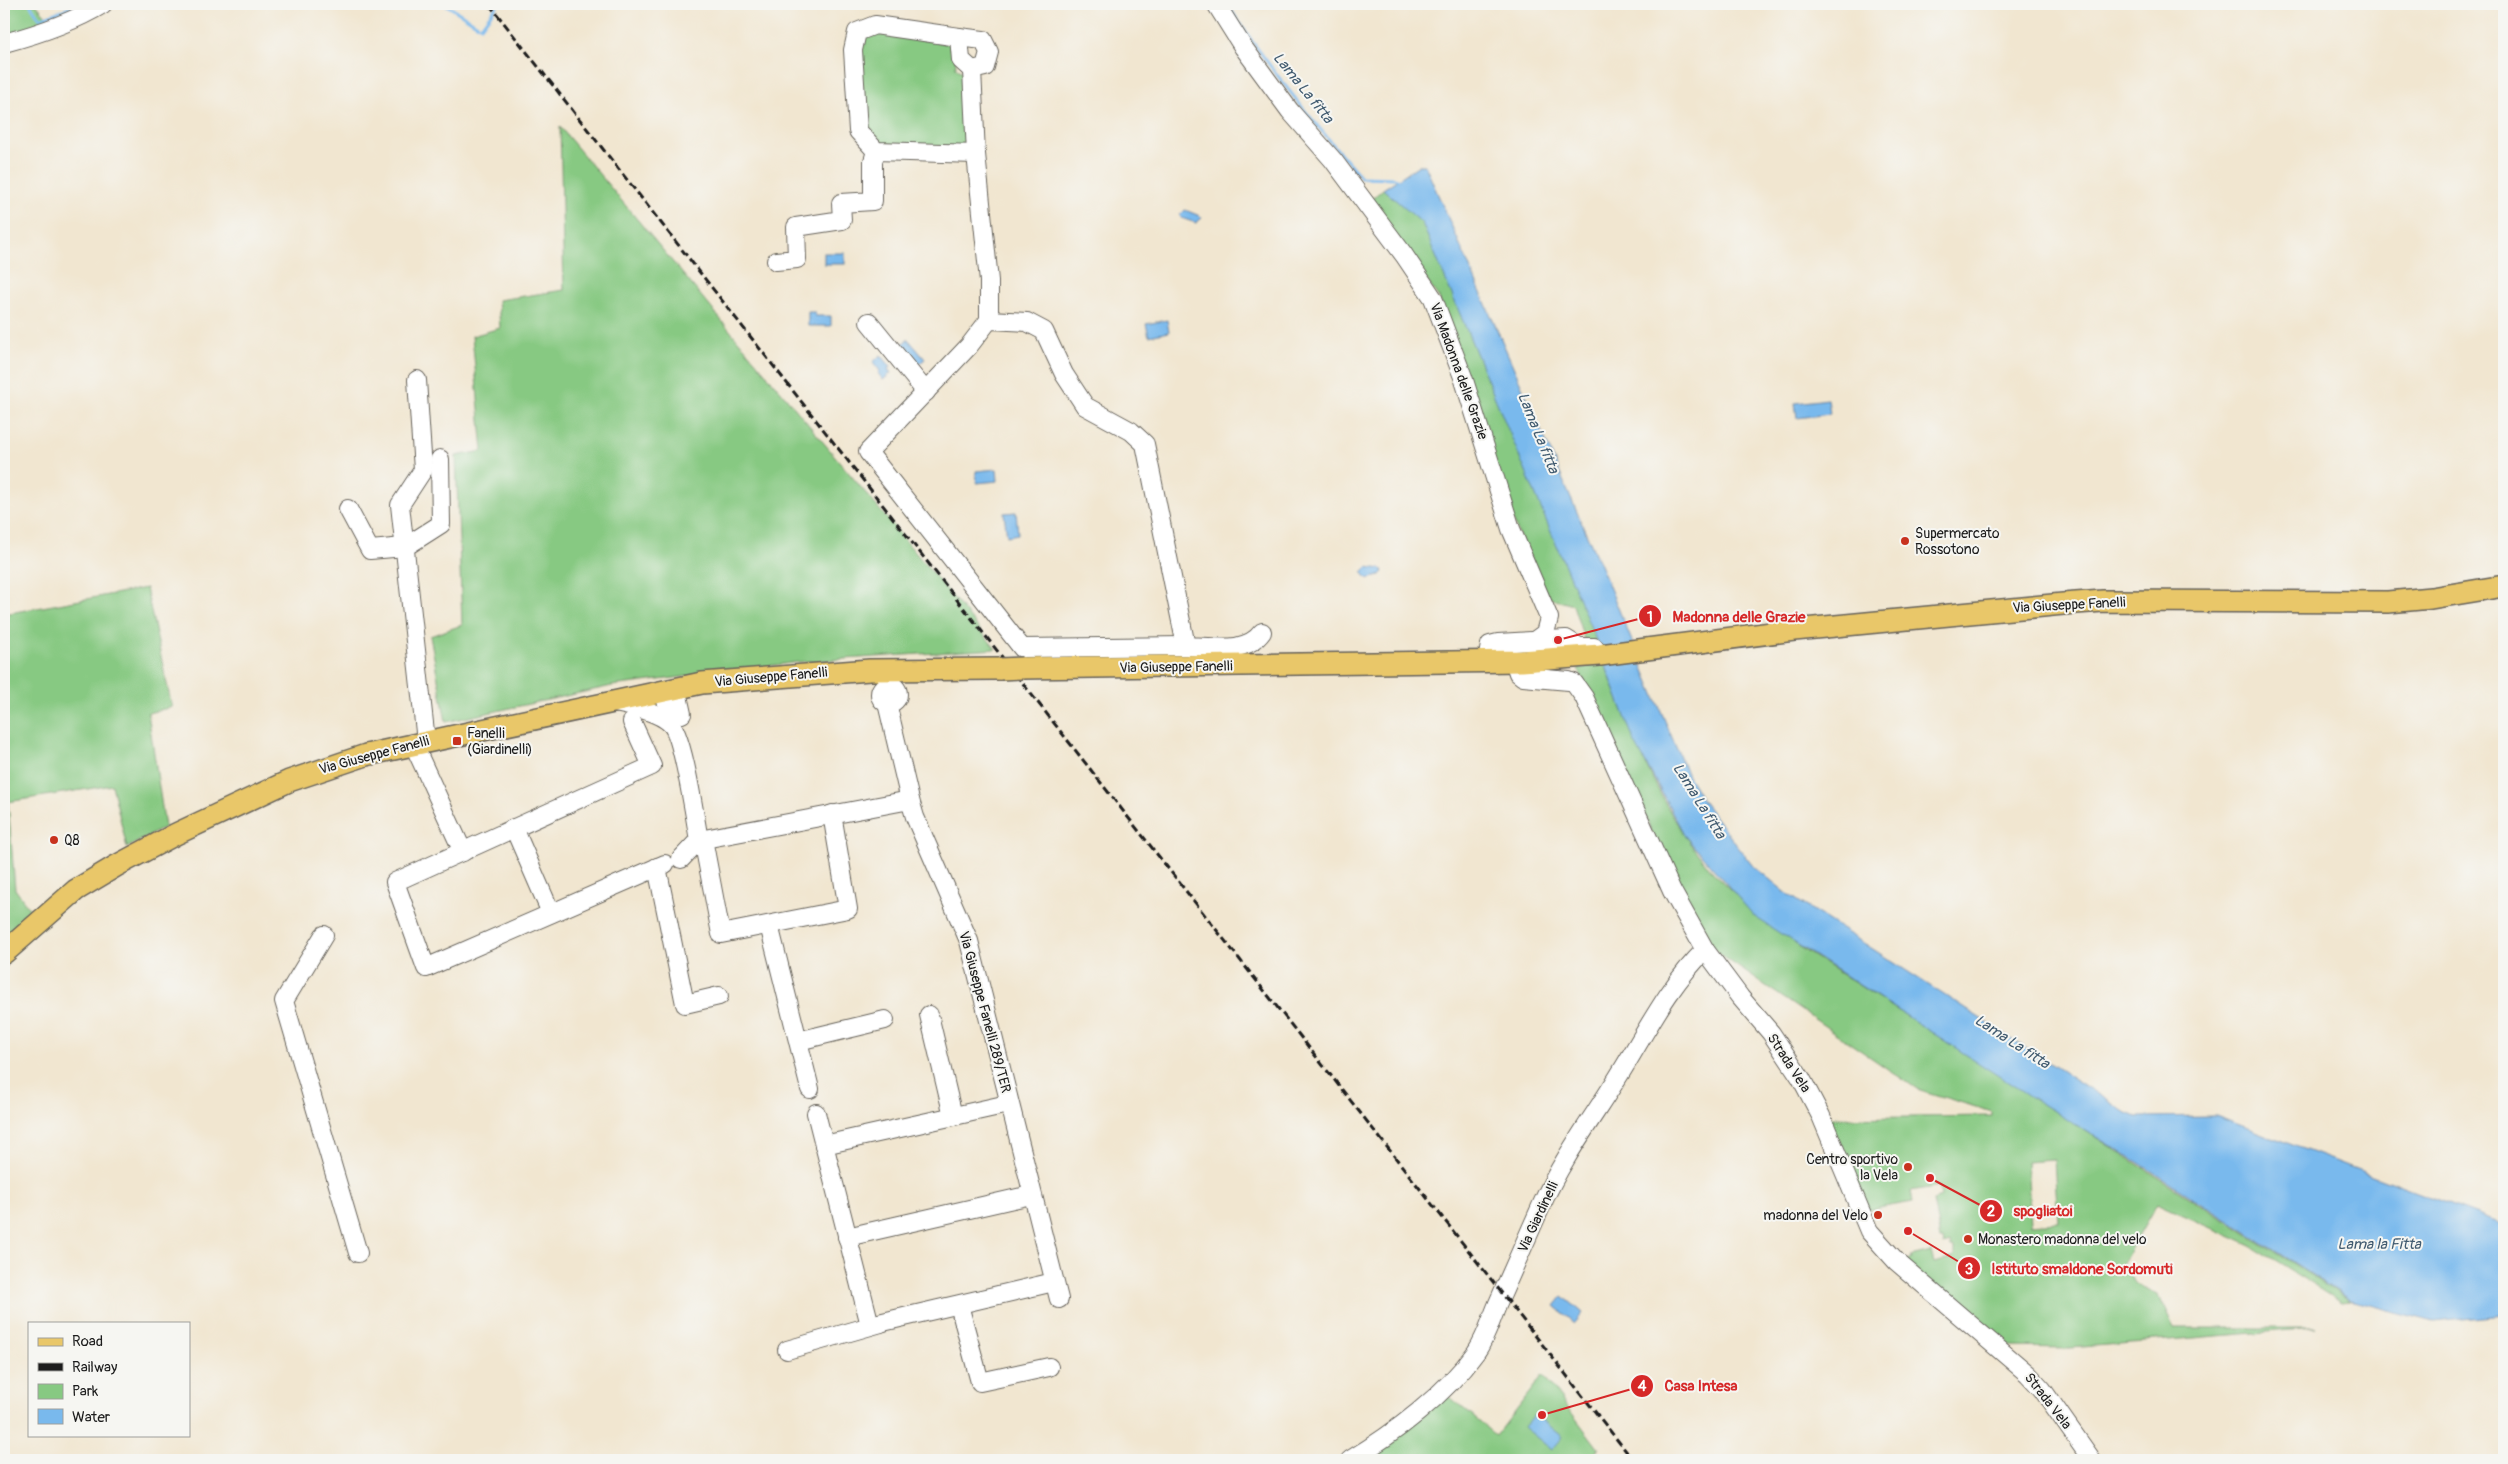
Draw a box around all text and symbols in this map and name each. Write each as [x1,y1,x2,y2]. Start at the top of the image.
water label: Lama La fitta [1269,49,1338,128]
street label: Via Madonna delle Grazie [1426,300,1492,442]
water label: Lama La fitta [1513,390,1563,477]
place label: Supermercato Rossotono [1915,525,2000,558]
marker: Supermercato Rossotono [1899,535,1911,547]
street label: Via Giuseppe Fanelli [2012,594,2126,616]
callout: Madonna delle Grazie [1637,601,1815,631]
text: 1 [1647,608,1653,627]
text: Madonna delle Grazie [1673,608,1806,627]
street label: Via Giuseppe Fanelli [1119,658,1233,676]
street label: Via Giuseppe Fanelli [714,664,829,690]
place label: Fanelli (Giardinelli) [467,725,533,758]
street label: Via Giuseppe Fanelli [317,732,431,778]
marker: Fanelli (Giardinelli) [451,735,463,747]
water label: Lama La fitta [1668,760,1730,843]
place label: Q8 [64,832,80,849]
marker: Q8 [48,834,60,846]
street label: Via Giuseppe Fanelli 289/TER [955,929,1015,1095]
water label: Lama La fitta [1971,1011,2054,1074]
street label: Strada Vela [1764,1030,1814,1096]
place label: Centro sportivo la Vela [1806,1151,1898,1184]
marker: Centro sportivo la Vela [1902,1161,1914,1173]
street label: Via Giardinelli [1514,1178,1562,1255]
callout: spogliatoi [1979,1196,2083,1226]
text: 2 [1987,1202,1995,1221]
text: spogliatoi [2014,1202,2073,1221]
place label: madonna del Velo [1763,1207,1868,1224]
marker: madonna del Velo [1872,1209,1884,1221]
place label: Monastero madonna del velo [1978,1231,2147,1248]
marker: Monastero madonna del velo [1962,1233,1974,1245]
water label: Lama la Fitta [2337,1235,2422,1254]
callout: Istituto smaldone Sordomuti [1956,1253,2182,1283]
text: 3 [1965,1260,1973,1279]
text: Istituto smaldone Sordomuti [1991,1260,2173,1279]
legend [28,1322,190,1436]
text: Road [72,1332,103,1351]
text: Railway [72,1358,118,1377]
street label: Strada Vela [2021,1369,2075,1433]
callout: Casa Intesa [1629,1371,1747,1401]
text: 4 [1638,1377,1647,1396]
text: Casa Intesa [1665,1377,1737,1396]
text: Park [72,1382,99,1401]
text: Water [72,1408,111,1427]

